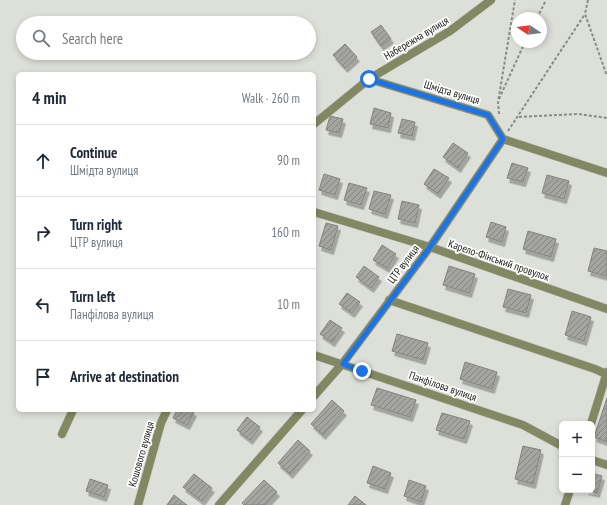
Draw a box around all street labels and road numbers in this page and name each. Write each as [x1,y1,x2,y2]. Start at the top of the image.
street label: Набережна вулиця [381,13,451,63]
street label: Шмідта вулиця [422,77,482,107]
street label: Карело-Фінський провулок [447,236,552,284]
street label: ЦТР вулиця [384,242,422,286]
street label: Панфілова вулиця [407,368,479,404]
street label: Кошового вулиця [125,420,157,488]

